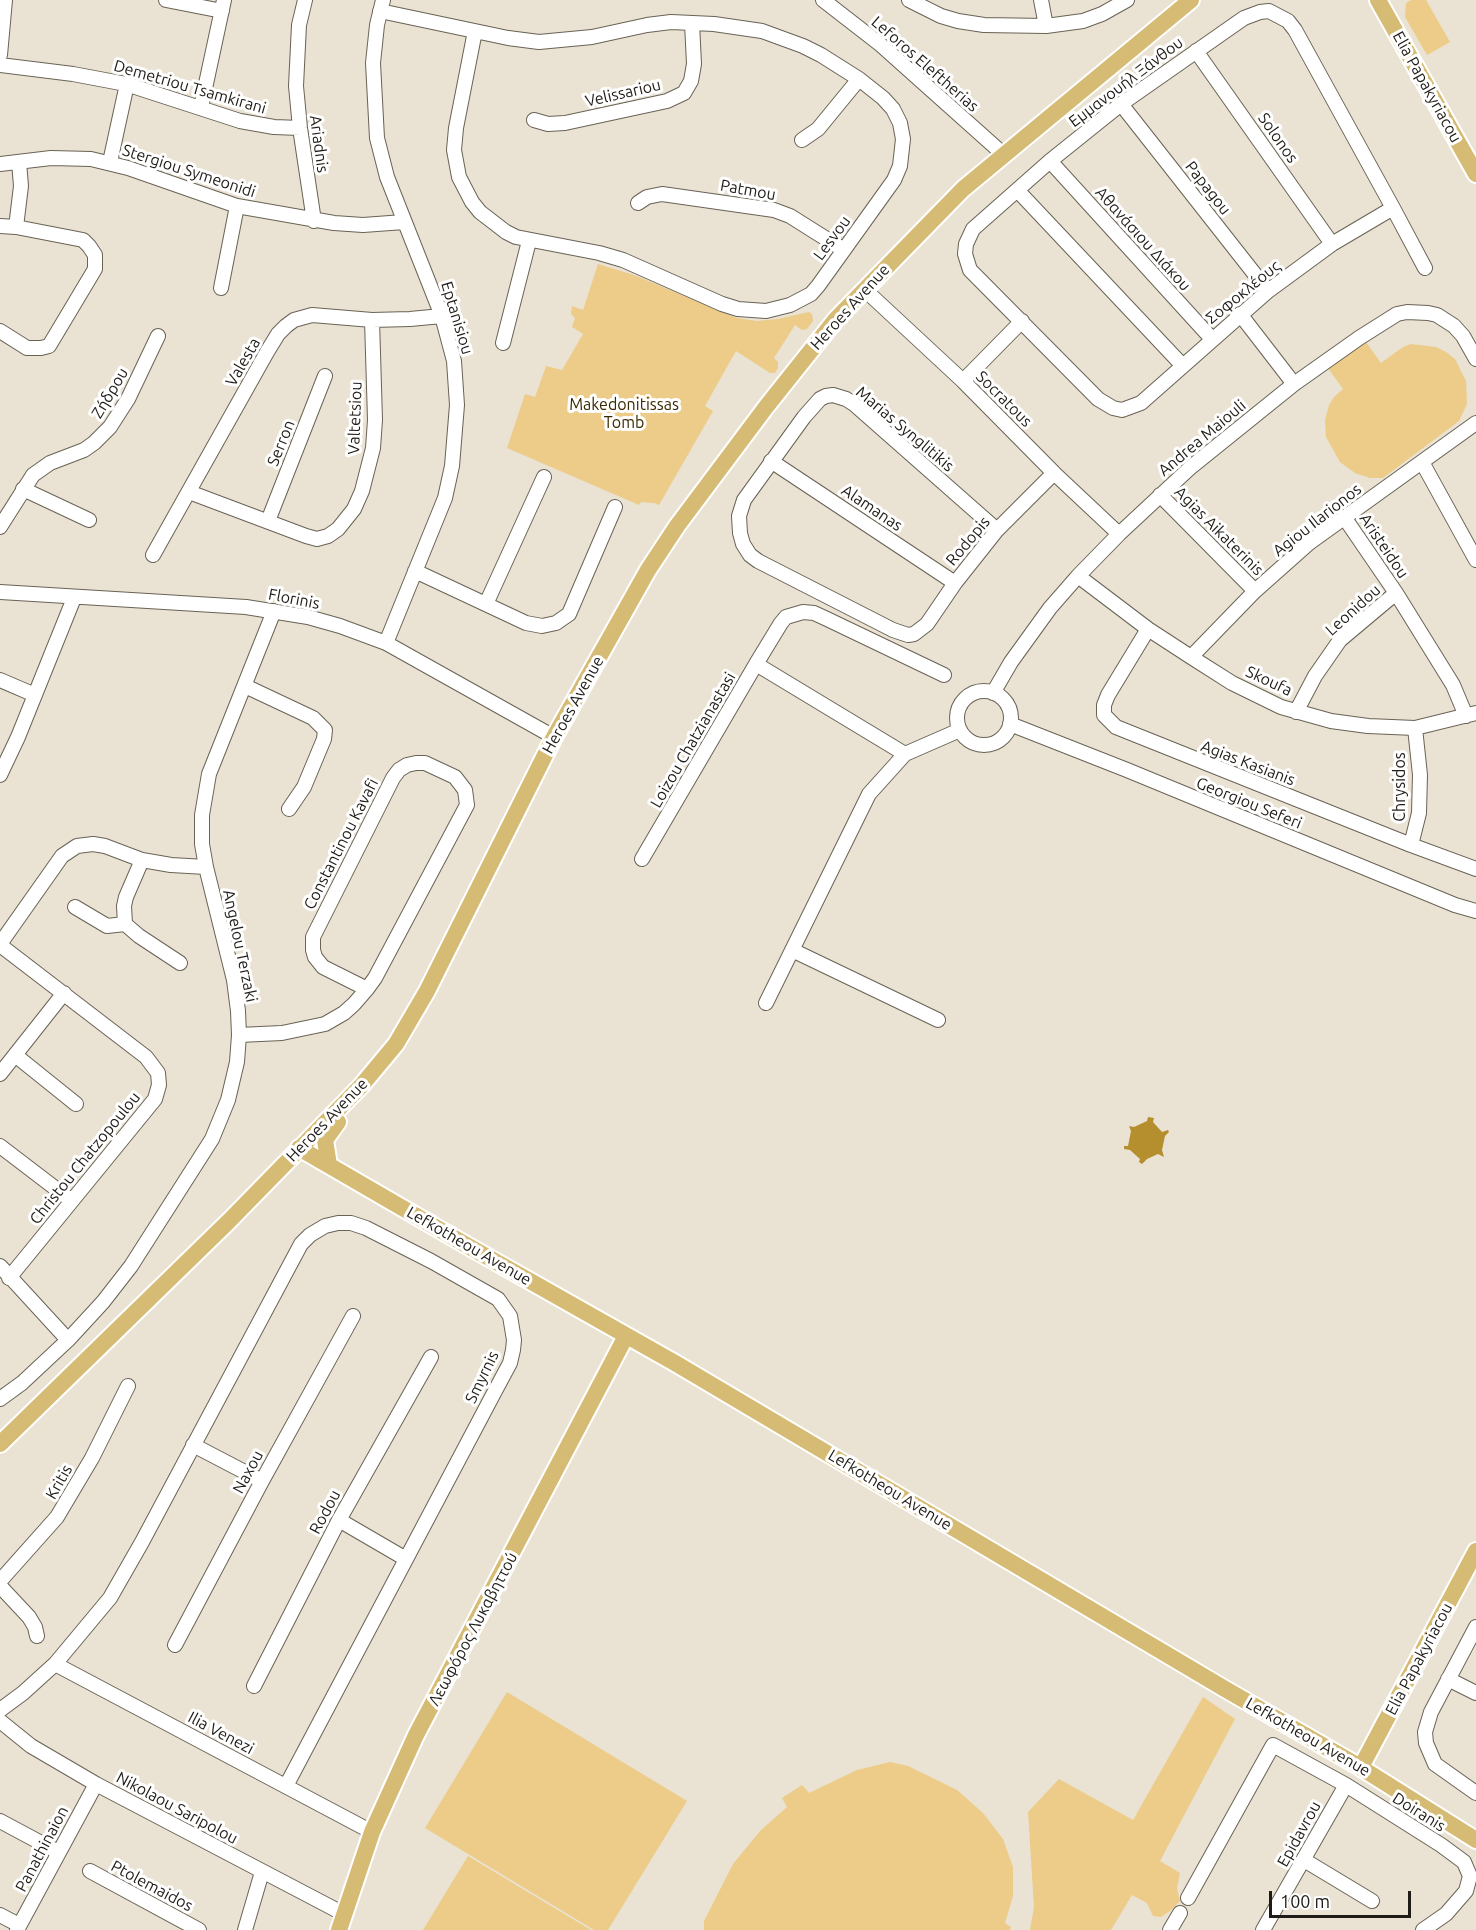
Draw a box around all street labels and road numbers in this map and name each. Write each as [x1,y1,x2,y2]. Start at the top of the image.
street label: Leforos Eleftherias [867,12,983,116]
street label: Elia Papakyriacou [1389,28,1465,146]
street label: Εμμανουήλ Ξάνθου [1065,33,1187,131]
street label: Demetriou Tsamkirani [112,56,268,118]
street label: Velissariou [583,75,663,111]
street label: Solonos [1254,109,1302,167]
street label: Ariadnis [305,114,333,174]
street label: Stergiou Symeonidi [120,140,258,202]
street label: Papagou [1181,157,1235,219]
street label: Patmou [719,176,777,204]
street label: Αθανάσιου Διάκου [1091,183,1195,295]
street label: Lesvou [809,212,855,264]
street label: Σοφοκλέους [1202,256,1284,328]
street label: Heroes Avenue [806,260,894,354]
street label: Eptanisiou [437,279,477,357]
street label: Valesta [222,334,264,390]
street label: Ζήδρου [87,364,133,422]
street label: Socratous [972,367,1036,431]
street label: Valtetsiou [344,381,366,455]
street label: Marias Synglitikis [852,382,958,476]
street label: Andrea Maiouli [1154,396,1250,480]
street label: Serron [263,417,299,469]
street label: Agiou Ilarionos [1269,480,1365,560]
street label: Alamanas [838,481,906,535]
street label: Agias Aikaterinis [1171,483,1267,579]
street label: Aristeidou [1355,510,1413,582]
street label: Rodopis [942,513,994,569]
street label: Leonidou [1322,580,1384,640]
street label: Florinis [267,585,321,613]
street label: Heroes Avenue [538,653,608,757]
street label: Skoufa [1243,662,1295,700]
street label: Loizou Chatzianastasi [646,669,740,811]
street label: Agias Kasianis [1198,736,1298,790]
street label: Chrysidos [1390,752,1410,822]
street label: Georgiou Seferi [1193,773,1305,833]
street label: Constantinou Kavafi [300,775,382,913]
street label: Angelou Terzaki [219,888,261,1004]
street label: Heroes Avenue [282,1074,372,1166]
street label: Christou Chatzopoulou [26,1088,144,1228]
street label: Lefkotheou Avenue [403,1203,535,1289]
street label: Smyrnis [461,1348,503,1406]
street label: Lefkotheou Avenue [825,1446,955,1534]
street label: Naxou [229,1447,267,1497]
street label: Kritis [41,1461,77,1503]
street label: Rodou [305,1487,345,1537]
street label: Λεωφόρος Λυκαβηττού [424,1549,522,1709]
street label: Elia Papakyriacou [1381,1600,1457,1718]
street label: Lefkotheou Avenue [1242,1694,1374,1780]
street label: Ilia Venezi [185,1708,257,1758]
street label: Nikolaou Saripolou [113,1768,241,1848]
street label: Doiranis [1389,1788,1449,1836]
street label: Epidavrou [1273,1798,1325,1870]
street label: Panathinaion [11,1803,73,1895]
street label: Ptolemaidos [108,1856,196,1916]

